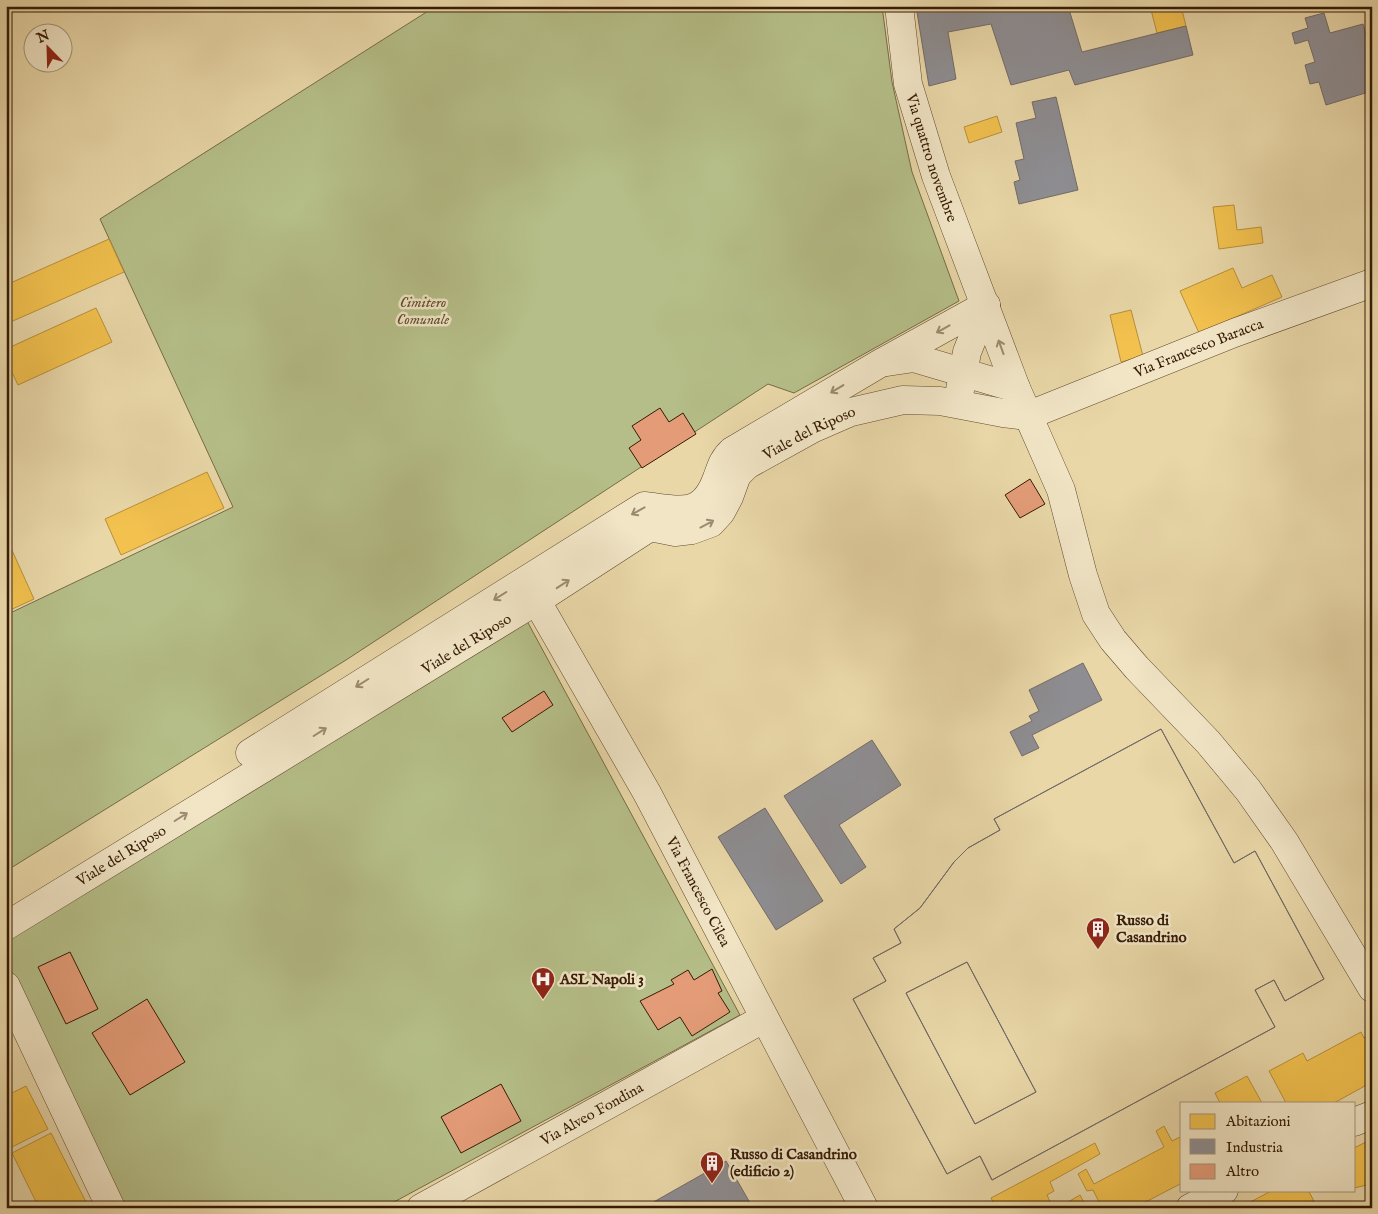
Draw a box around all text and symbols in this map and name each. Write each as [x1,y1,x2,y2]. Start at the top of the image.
north arrow [22,22,72,72]
text: N [33,26,52,48]
street label: Via quattro novembre [902,90,962,225]
park label: Cimitero Comunale [397,293,449,329]
street label: Via Francesco Baracca [1130,314,1266,382]
one-way arrow [936,325,951,334]
one-way arrow [996,339,1005,355]
one-way arrow [830,384,844,394]
street label: Viale del Riposo [758,402,857,464]
one-way arrow [631,506,646,516]
one-way arrow [699,519,714,529]
one-way arrow [556,578,570,589]
one-way arrow [493,591,507,601]
street label: Viale del Riposo [417,609,515,679]
one-way arrow [356,678,370,688]
one-way arrow [312,727,326,737]
one-way arrow [174,812,188,822]
street label: Viale del Riposo [72,821,169,891]
street label: Via Francesco Cilea [662,832,735,950]
place label: Russo di Casandrino [1116,911,1187,947]
building icon: Russo di Casandrino [1085,916,1111,950]
hospital icon: ASL Napoli 3 [530,966,556,1000]
place label: ASL Napoli 3 [559,970,644,989]
street label: Via Alveo Fondina [536,1077,647,1150]
legend [1180,1102,1356,1192]
text: Abitazioni [1225,1112,1291,1131]
text: Industria [1226,1138,1283,1157]
place label: Russo di Casandrino (edificio 2) [730,1145,857,1181]
building icon: Russo di Casandrino (edificio 2) [699,1150,725,1184]
text: Altro [1225,1162,1259,1181]

